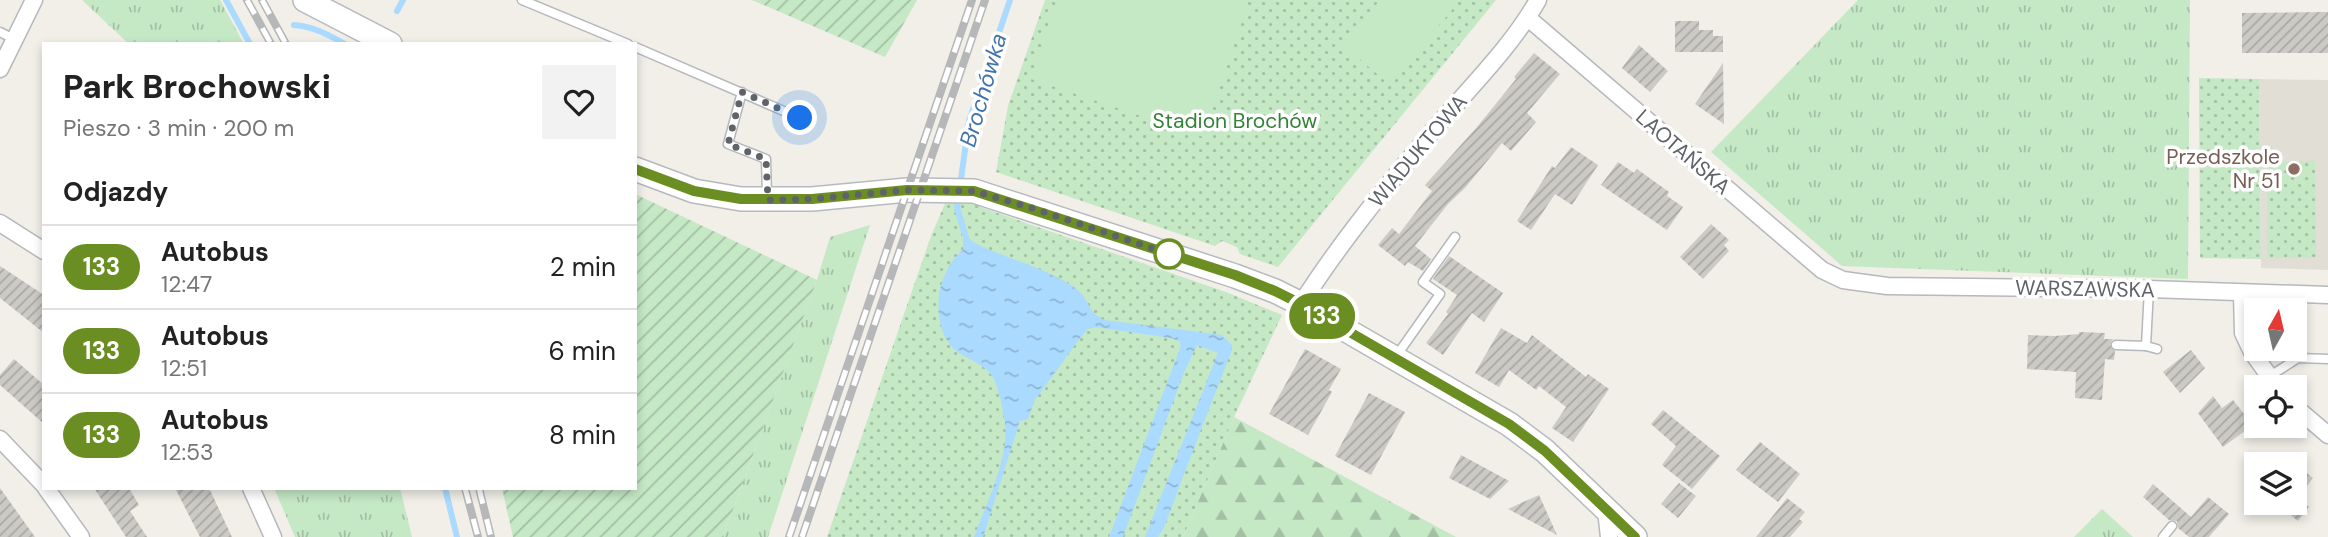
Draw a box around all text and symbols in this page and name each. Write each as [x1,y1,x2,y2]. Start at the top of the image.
water label: Brochówka [952,30,1014,150]
text: Park Brochowski [63,65,331,108]
button: heart [542,65,616,139]
street label: WIADUKTOWA [1363,89,1473,213]
your location [782,100,817,135]
street label: LAOTAŃSKA [1630,103,1736,201]
park label: Stadion Brochów [1153,107,1317,135]
text: Pieszo · 3 min · 200 m [63,113,294,143]
place label: Przedszkole Nr 51 [2166,143,2280,195]
marker: Przedszkole Nr 51 [2286,161,2302,177]
text: Odjazdy [63,175,168,209]
text: Autobus [161,235,269,269]
unlabelled marker [1154,239,1184,269]
text: 2 min [550,250,616,284]
text: 133 [83,251,120,282]
text: 12:47 [161,269,212,299]
street label: WARSZAWSKA [2015,274,2155,304]
line badge: 133 [1282,293,1362,339]
north arrow [2244,298,2306,360]
map controls [2244,298,2307,515]
text: 133 [1303,300,1341,331]
text: Autobus [161,319,269,353]
text: 6 min [548,334,616,368]
text: 133 [83,335,120,366]
text: 12:51 [161,353,207,383]
button: locate [2244,375,2307,438]
text: Autobus [161,403,269,437]
text: 8 min [549,418,616,452]
text: 133 [83,419,120,450]
text: 12:53 [161,437,214,467]
button: layers [2244,452,2307,515]

